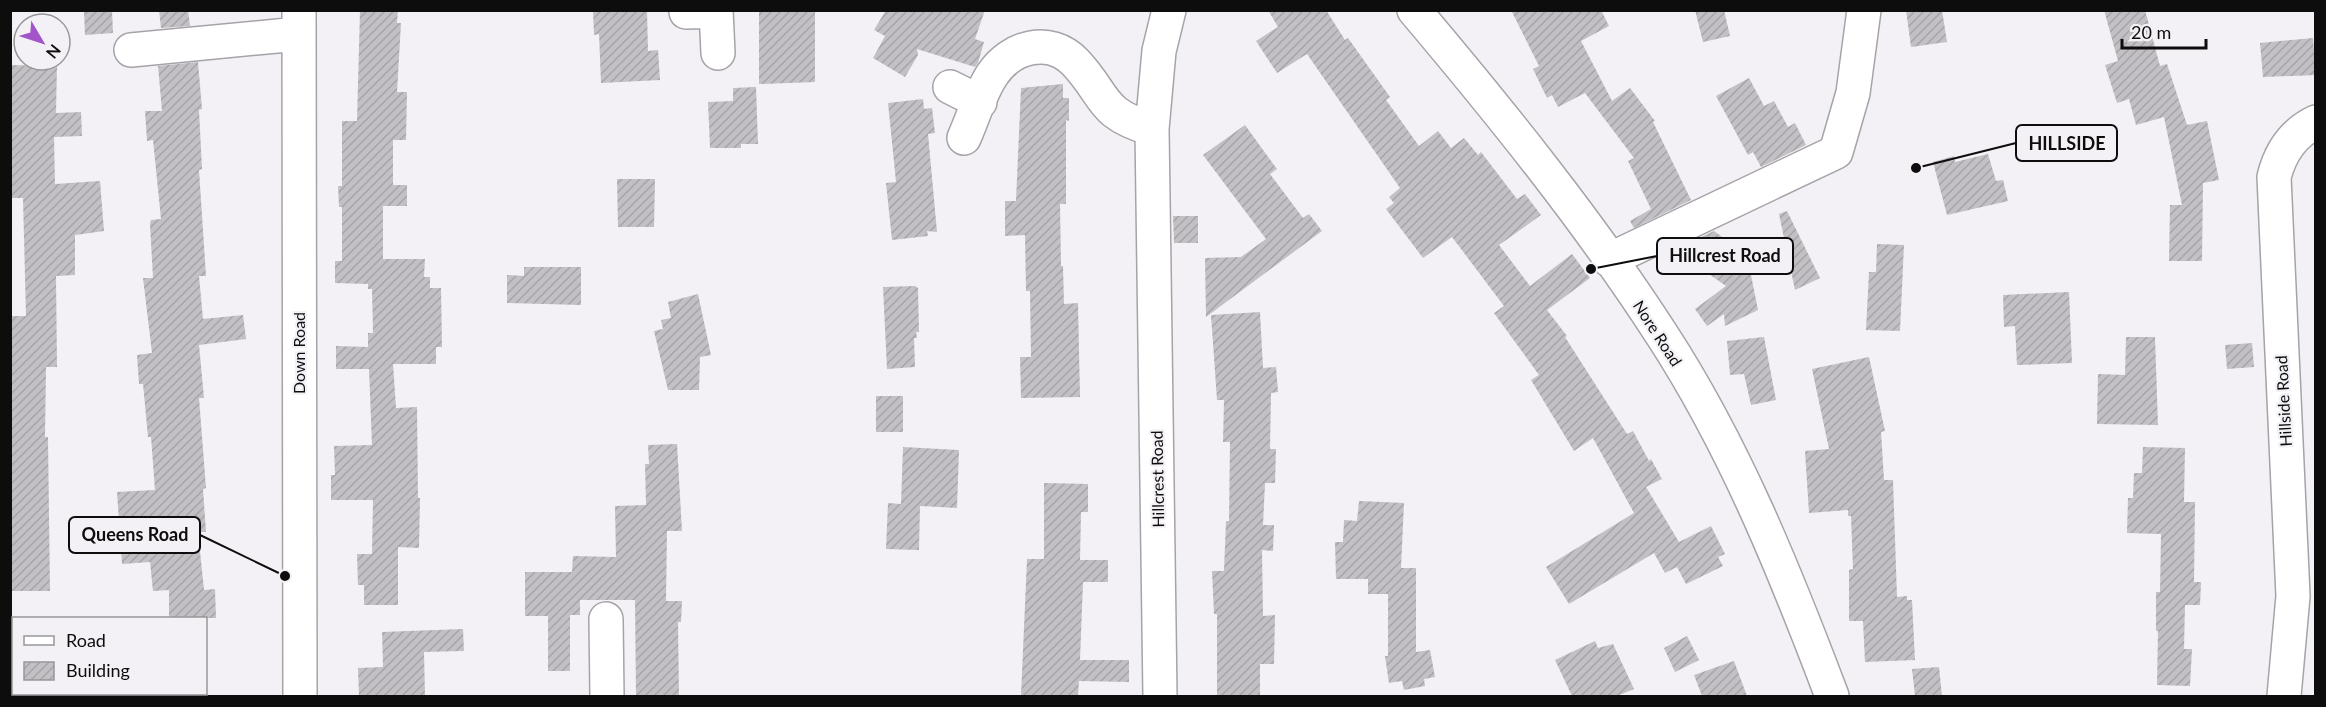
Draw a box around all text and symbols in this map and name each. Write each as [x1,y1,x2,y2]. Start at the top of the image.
north arrow [12,12,72,72]
scale bar [2122,12,2206,50]
text: 20 m [2131,21,2171,43]
text: N [43,41,65,63]
callout: HILLSIDE [2016,125,2117,161]
text: HILLSIDE [2028,132,2106,154]
callout: Hillcrest Road [1657,238,1793,274]
text: Hillcrest Road [1669,244,1781,266]
street label: Nore Road [1630,297,1686,369]
street label: Down Road [289,312,308,394]
street label: Hillside Road [2271,355,2295,447]
street label: Hillcrest Road [1147,430,1167,528]
callout: Queens Road [69,517,200,553]
text: Queens Road [82,523,188,545]
legend [12,617,207,695]
text: Road [66,629,106,651]
text: Building [66,659,130,681]

